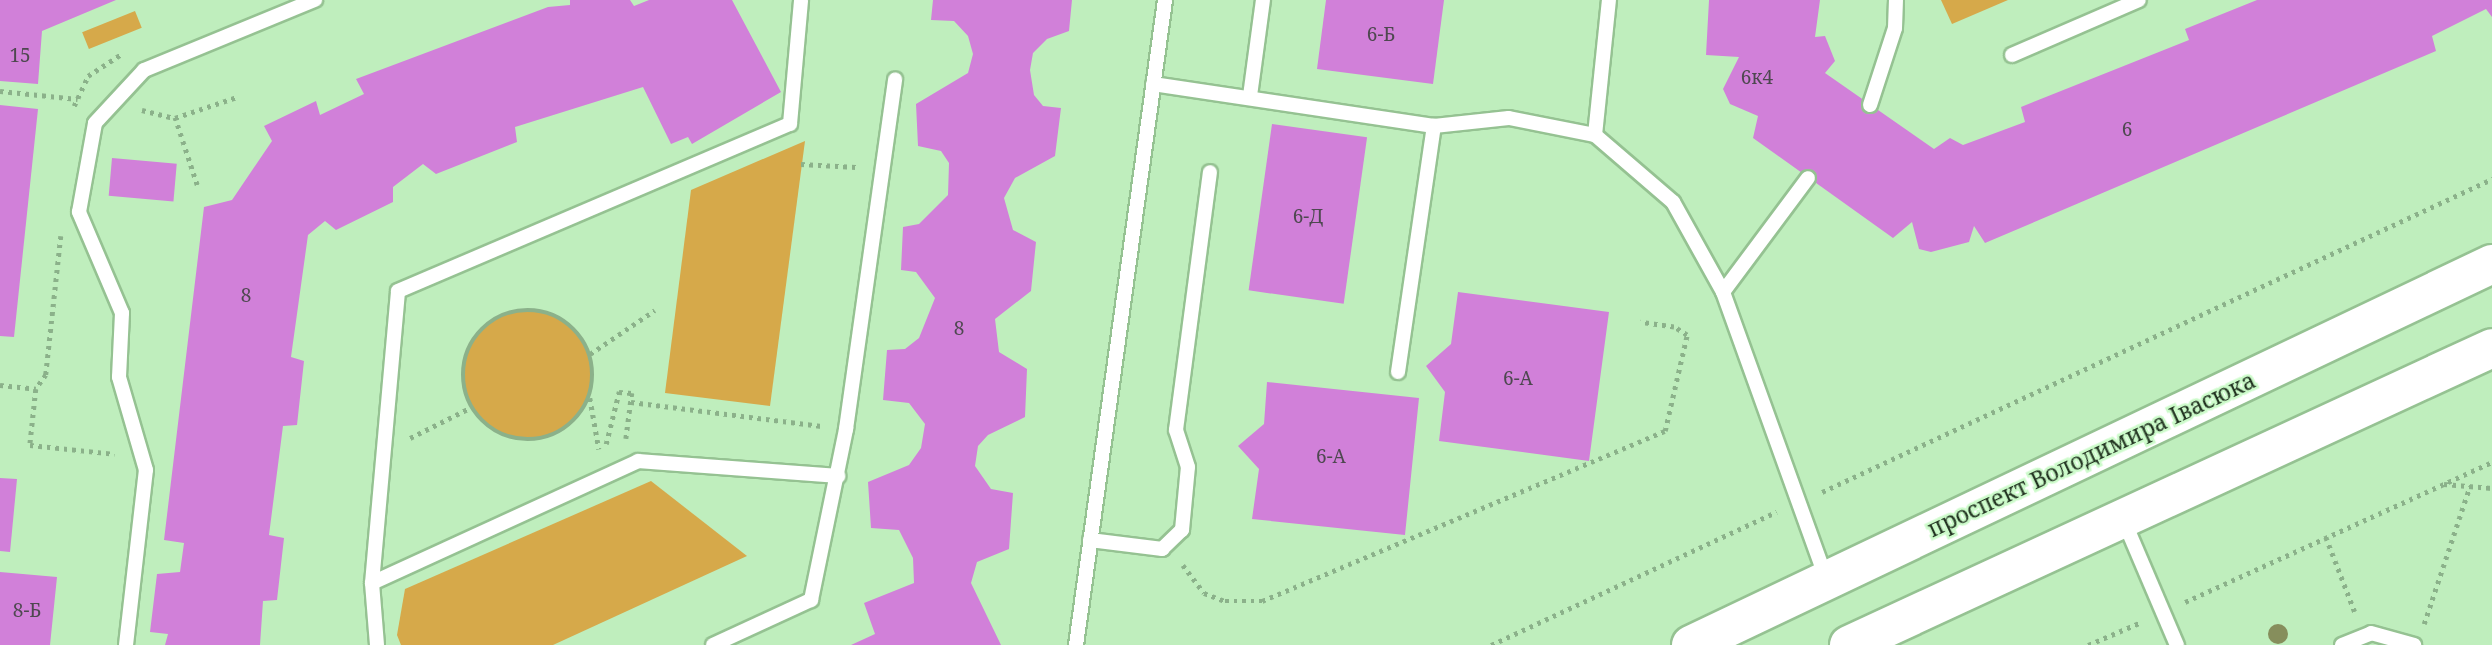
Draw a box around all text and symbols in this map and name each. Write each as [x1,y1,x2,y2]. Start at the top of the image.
house number: 6-Б [1367,24,1395,46]
house number: 15 [9,45,31,67]
house number: 6к4 [1741,67,1773,89]
house number: 6 [2122,119,2132,141]
house number: 6-Д [1293,206,1323,228]
house number: 8 [241,285,251,307]
house number: 8 [954,318,964,340]
street label: проспект Володимира Івасюка [1923,366,2259,542]
house number: 6-А [1503,368,1533,390]
house number: 6-А [1316,446,1346,468]
house number: 8-Б [13,600,41,622]

